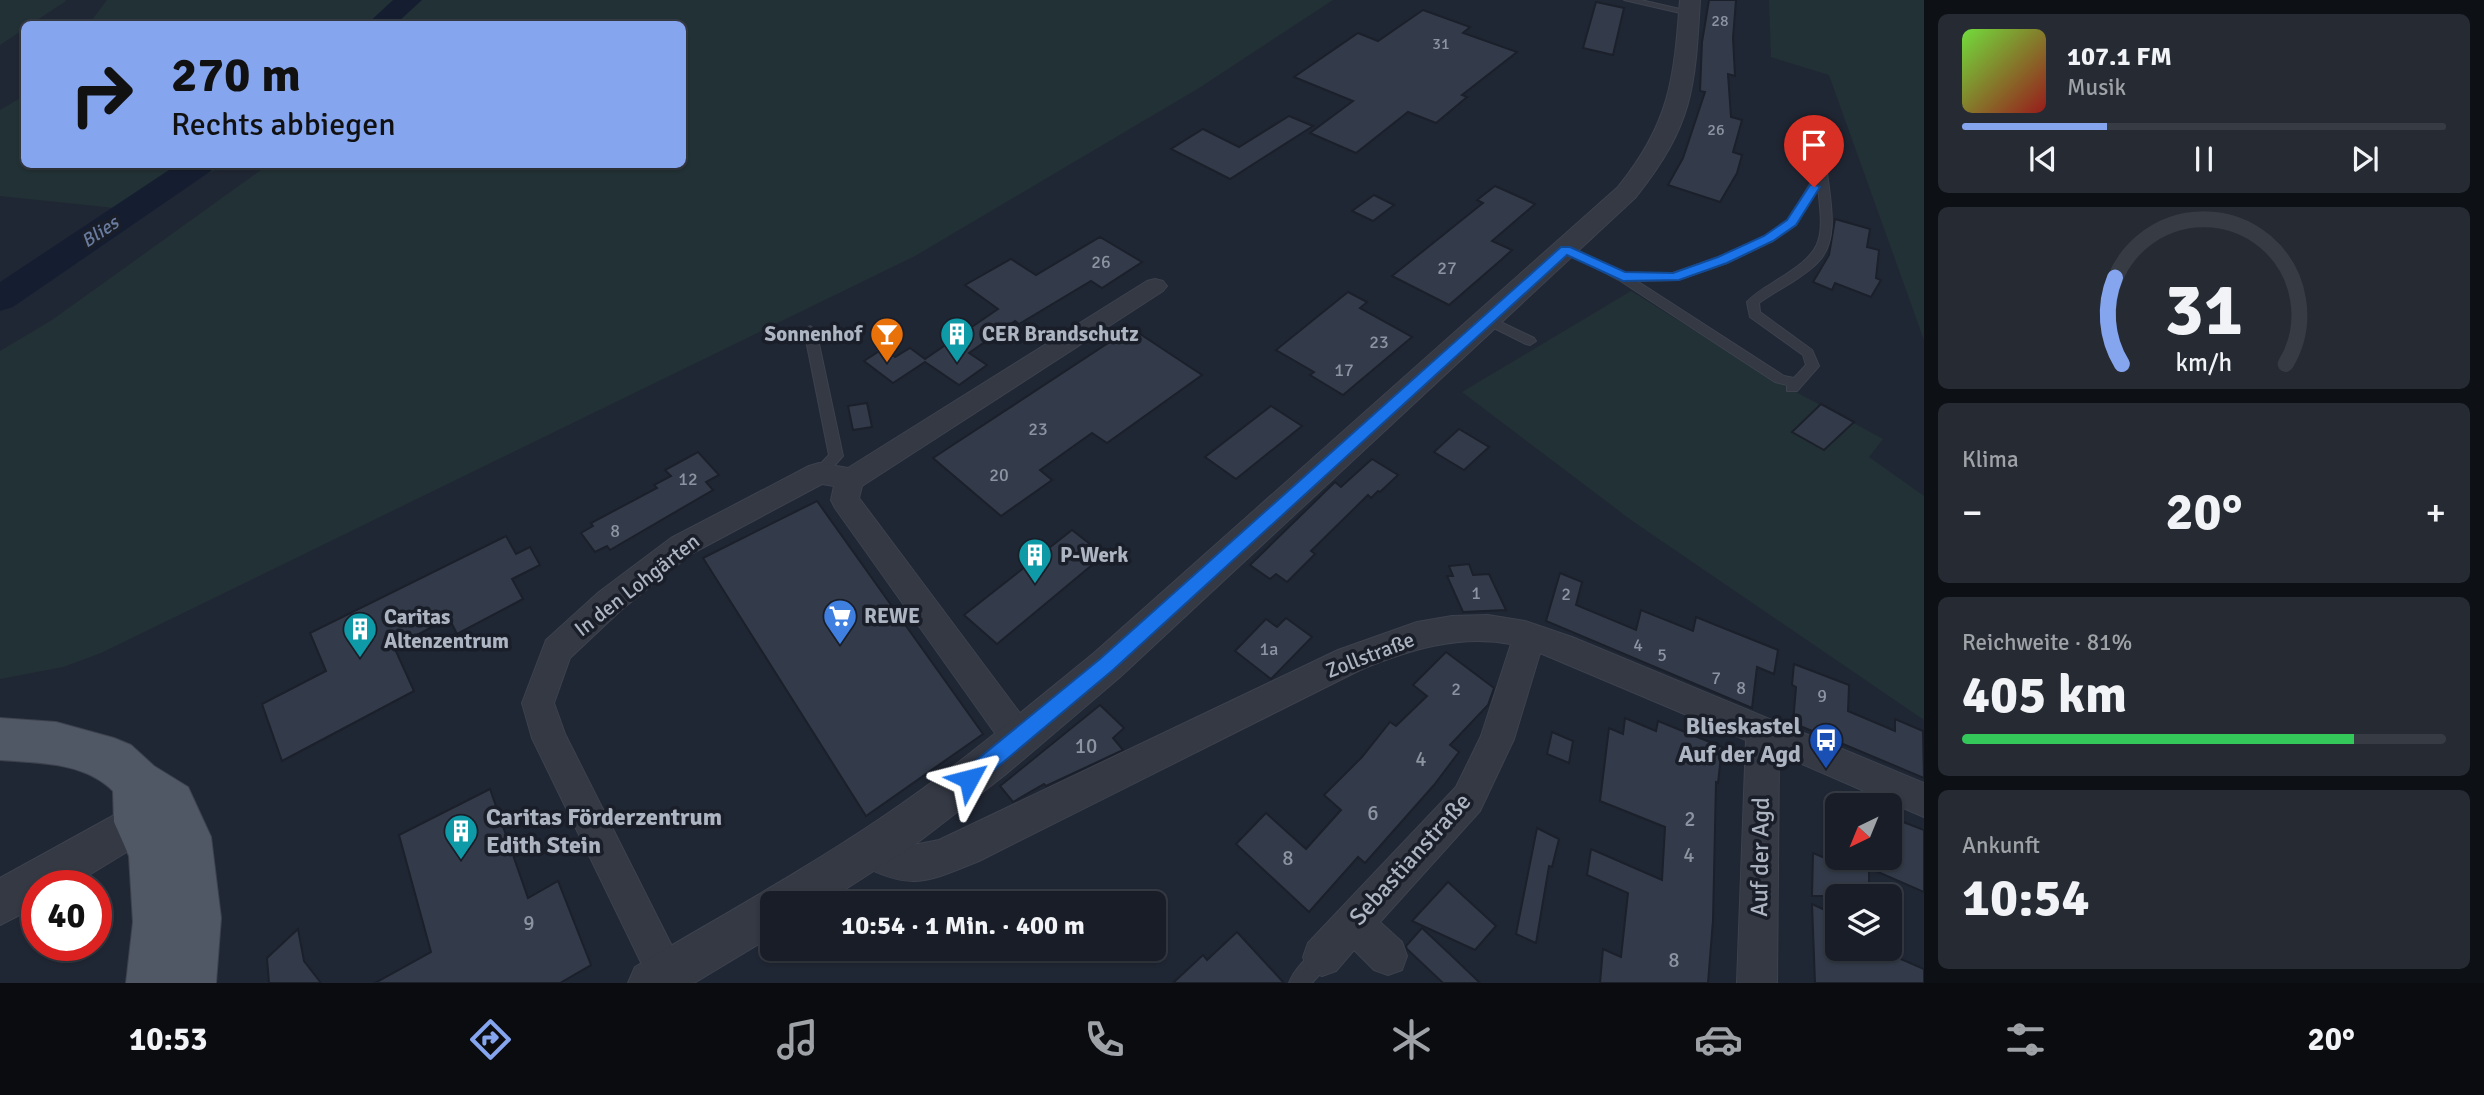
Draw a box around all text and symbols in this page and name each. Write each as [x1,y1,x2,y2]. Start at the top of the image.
house number: 28 [1711,11,1729,31]
house number: 31 [1432,34,1450,54]
text: 107.1 FM [2067,41,2172,73]
text: 270 m [171,45,301,105]
icon: right [56,49,147,140]
text: Musik [2067,73,2126,102]
text: Rechts abbiegen [171,105,396,144]
pin [1784,115,1844,187]
house number: 26 [1707,120,1725,140]
icon: arrive [1795,126,1833,164]
icon: previous [2024,140,2062,178]
icon: pause [2185,140,2223,178]
icon: next [2346,140,2384,178]
water label: Blies [77,210,125,253]
house number: 26 [1091,251,1111,273]
house number: 27 [1437,257,1457,279]
text: 31 [2165,267,2243,356]
bar icon: Sonnenhof [868,315,906,364]
building icon: CER Brandschutz [938,315,976,364]
place label: Sonnenhof [765,321,863,347]
place label: CER Brandschutz [982,321,1139,347]
house number: 23 [1369,331,1389,353]
text: km/h [2176,347,2232,378]
house number: 17 [1334,359,1354,381]
house number: 23 [1028,418,1048,440]
text: Klima [1962,445,2019,474]
house number: 20 [989,464,1009,486]
house number: 12 [678,468,698,490]
text: 20° [2166,480,2242,544]
text: − [1962,489,1983,536]
text: + [2425,489,2446,536]
house number: 8 [610,520,620,542]
street label: In den Lohgärten [569,528,705,642]
building icon: P-Werk [1016,536,1054,585]
place label: P-Werk [1060,542,1128,568]
house number: 1 [1471,582,1481,604]
house number: 2 [1561,583,1571,605]
supermarket icon: REWE [821,597,859,646]
place label: REWE [864,603,920,629]
place label: Caritas Altenzentrum [384,604,509,654]
building icon: Caritas Altenzentrum [341,610,379,659]
street label: Zollstraße [1322,626,1418,684]
text: Reichweite · 81% [1962,628,2132,657]
house number: 4 [1633,634,1643,656]
house number: 1a [1260,638,1278,660]
house number: 5 [1657,644,1667,666]
text: 405 km [1962,663,2127,727]
house number: 7 [1711,667,1721,689]
house number: 8 [1736,677,1746,699]
house number: 2 [1451,678,1461,700]
house number: 9 [1817,685,1827,707]
place label: Blieskastel Auf der Agd [1678,711,1801,769]
bus stop icon: Blieskastel Auf der Agd [1807,721,1845,770]
house number: 10 [1075,733,1097,759]
position arrow [932,742,1006,816]
house number: 4 [1415,746,1427,772]
street label: Sebastianstraße [1343,787,1477,931]
north arrow [1825,793,1902,870]
map controls [1825,793,1902,961]
street label: Auf der Agd [1744,797,1776,917]
house number: 6 [1367,800,1379,826]
place label: Caritas Förderzentrum Edith Stein [486,802,722,860]
house number: 2 [1684,806,1696,832]
building icon: Caritas Förderzentrum Edith Stein [442,812,480,861]
text: Ankunft [1962,831,2040,860]
house number: 4 [1683,842,1695,868]
house number: 8 [1282,845,1294,871]
text: 10:54 [1962,866,2090,930]
speed limit sign: 40 [21,870,112,961]
button: layers [1825,884,1902,961]
house number: 9 [523,910,535,936]
text: 10:54 · 1 Min. · 400 m [841,910,1085,942]
house number: 8 [1668,947,1680,973]
icon: directions [466,1015,515,1064]
icon: music [773,1015,822,1064]
icon: phone [1080,1015,1129,1064]
icon: climate [1387,1015,1436,1064]
icon: car [1694,1015,1743,1064]
icon: filters [2001,1015,2050,1064]
text: 10:53 [129,1020,208,1059]
text: 20° [2308,1020,2355,1059]

